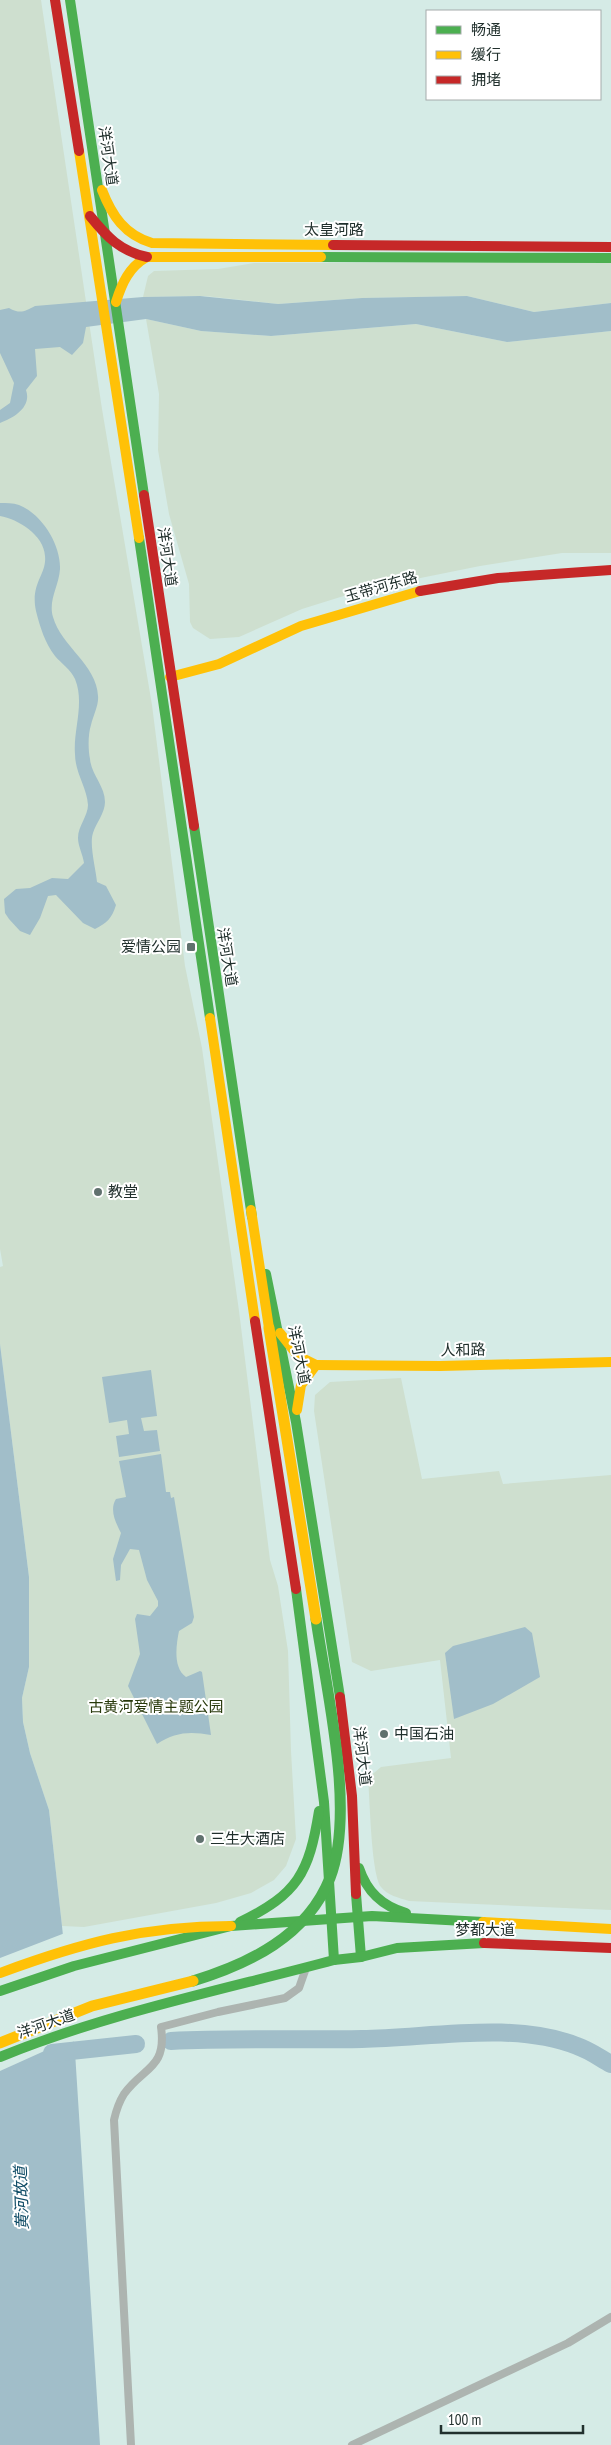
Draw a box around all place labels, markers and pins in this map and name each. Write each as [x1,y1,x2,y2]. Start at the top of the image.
place label: 爱情公园 [121,937,181,956]
marker: 爱情公园 [185,941,197,953]
place label: 教堂 [108,1182,138,1201]
marker: 教堂 [92,1186,104,1198]
place label: 中国石油 [394,1724,454,1743]
marker: 中国石油 [378,1728,390,1740]
place label: 三生大酒店 [210,1829,285,1848]
marker: 三生大酒店 [194,1833,206,1845]

